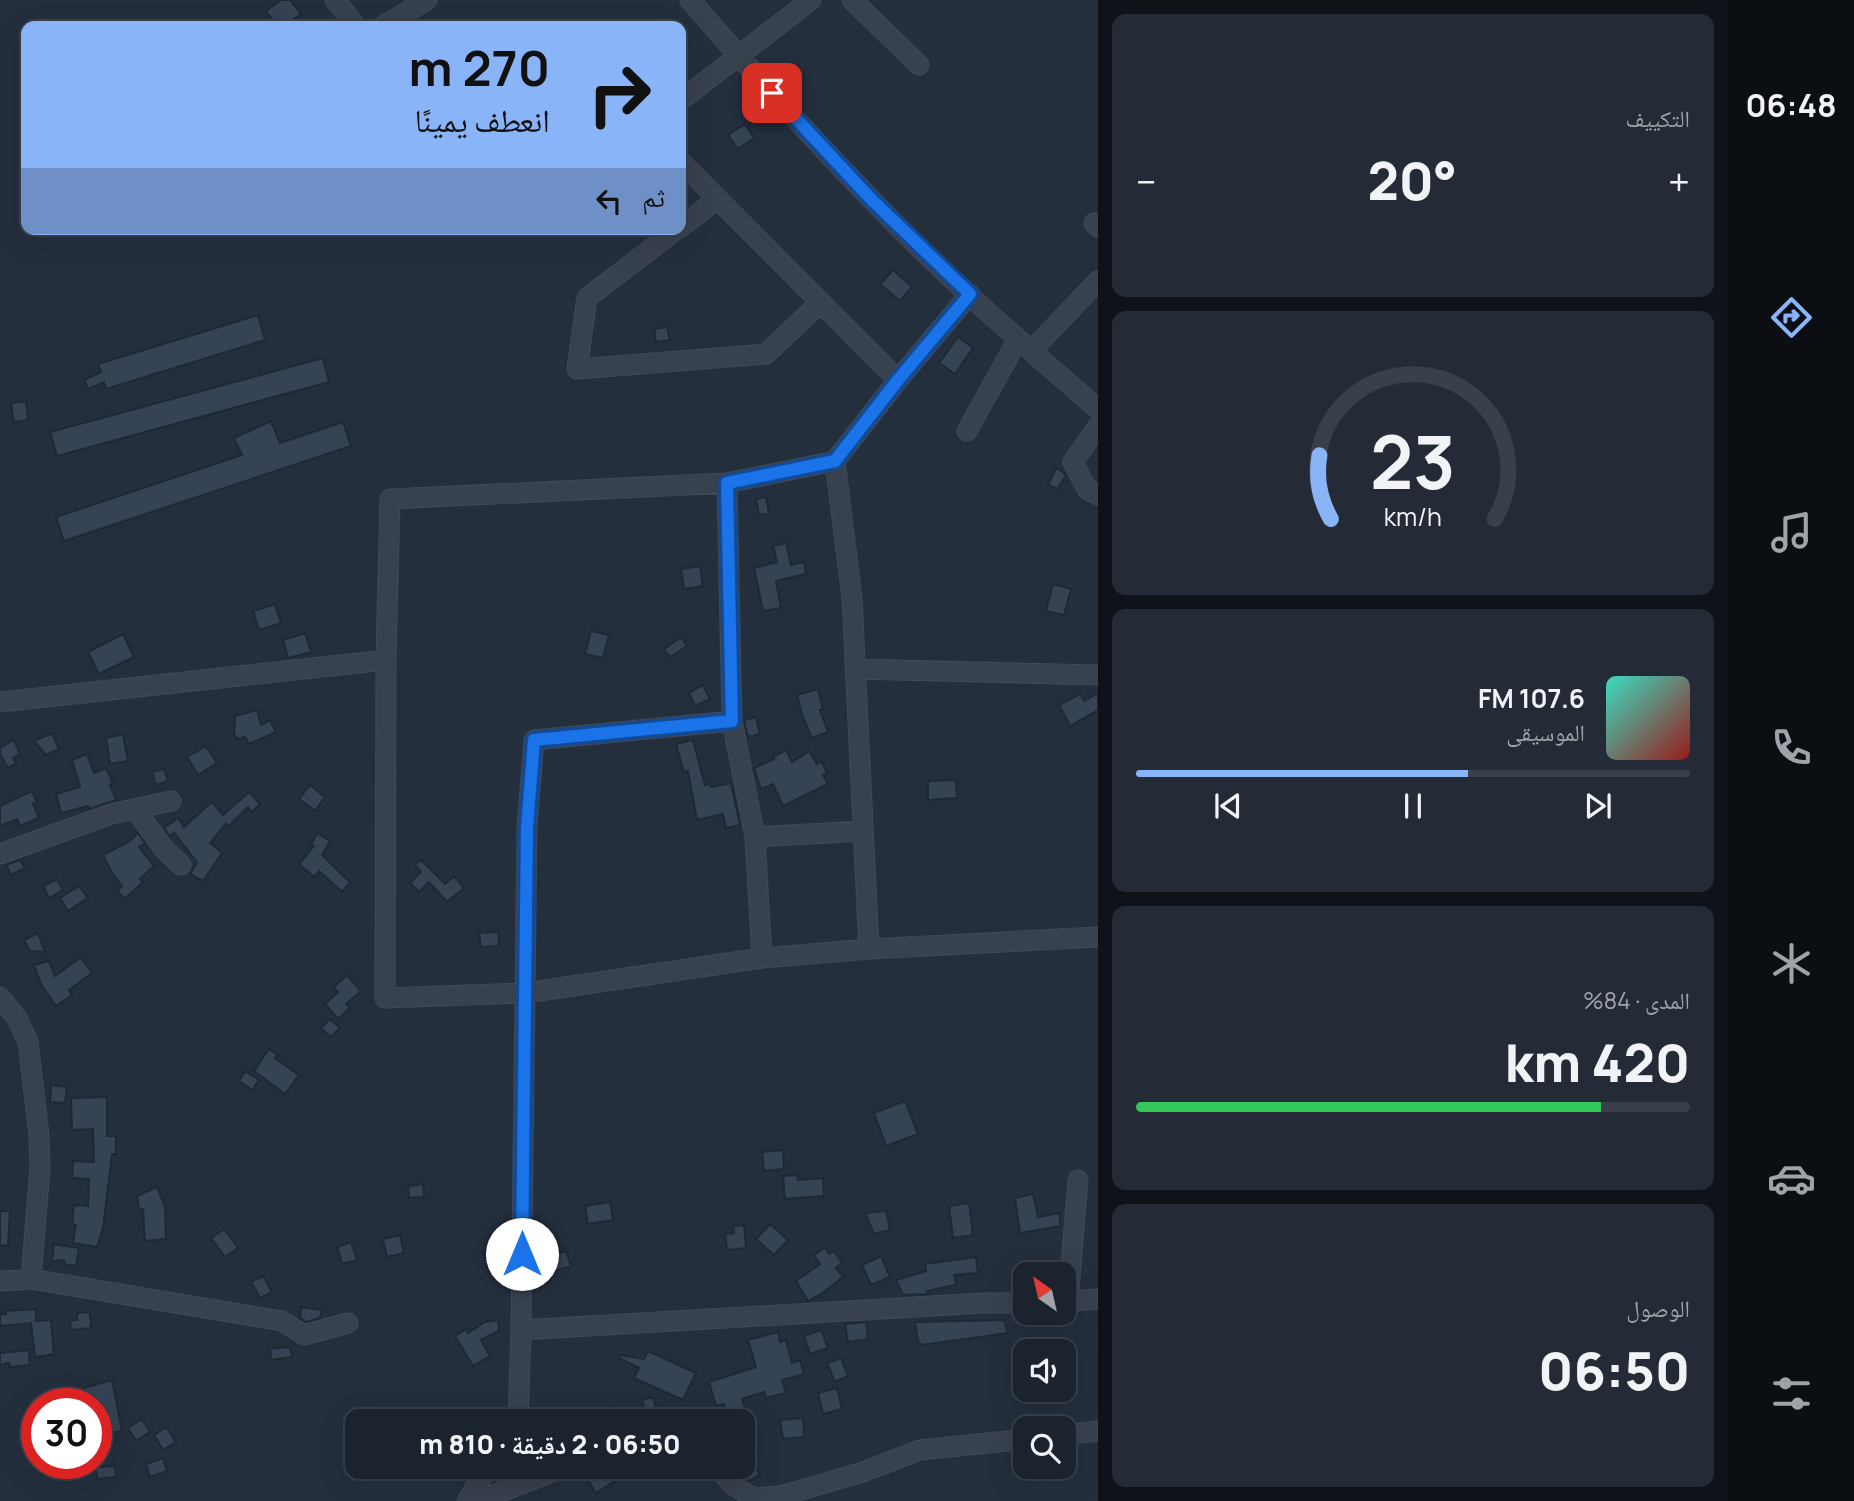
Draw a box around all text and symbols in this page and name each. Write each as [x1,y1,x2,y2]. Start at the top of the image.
text: 270 m [409,34,550,101]
icon: right [574,49,665,140]
pin [742,63,802,123]
icon: arrive [753,74,791,112]
text: 06:48 [1746,83,1837,127]
text: انعطف يمينًا [415,98,550,142]
text: التكييف [1625,102,1690,134]
text: 20° [1367,145,1457,216]
text: − [1136,155,1157,207]
text: + [1668,155,1690,207]
text: ثم [642,179,665,215]
icon: left [590,182,628,220]
icon: directions [1767,293,1816,342]
text: 23 [1370,412,1456,512]
text: km/h [1384,499,1442,534]
icon: music [1767,508,1816,557]
text: 107.6 FM [1478,680,1585,716]
text: الموسيقى [1506,716,1585,748]
icon: phone [1767,723,1816,772]
icon: previous [1209,787,1247,825]
icon: pause [1394,787,1432,825]
icon: next [1579,787,1617,825]
icon: climate [1767,939,1816,988]
text: المدى · 84% [1583,984,1690,1016]
text: 420 km [1505,1027,1690,1098]
icon: car [1767,1154,1816,1203]
position arrow [485,1217,559,1291]
north arrow [1013,1262,1076,1325]
map controls [1013,1262,1076,1479]
text: الوصول [1626,1292,1690,1324]
text: 06:50 [1538,1335,1690,1406]
button: sound [1013,1339,1076,1402]
icon: filters [1767,1369,1816,1418]
speed limit sign: 30 [21,1388,112,1479]
button: search [1013,1416,1076,1479]
text: 06:50 · 2 دقيقة · 810 m [419,1426,681,1462]

